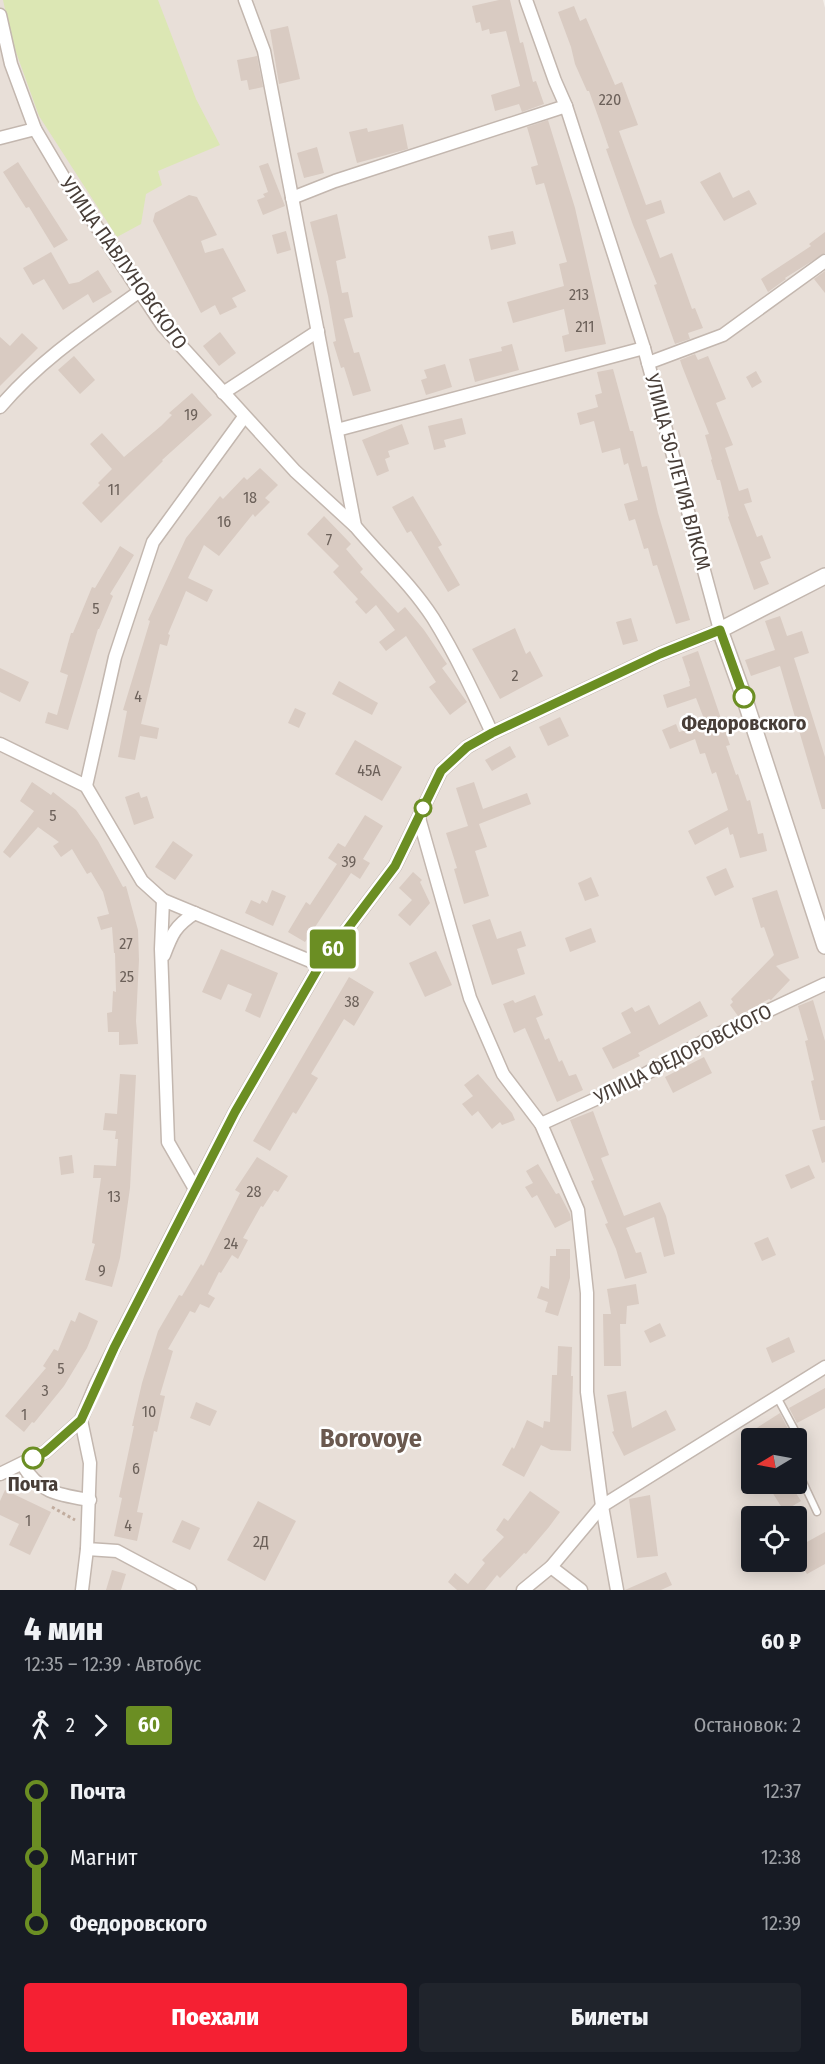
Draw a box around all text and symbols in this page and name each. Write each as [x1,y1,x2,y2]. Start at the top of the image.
house number: 220 [599,90,621,109]
street label: УЛИЦА ПАВЛУНОВСКОГО [55,171,193,354]
house number: 213 [569,285,589,304]
house number: 211 [576,317,594,336]
street label: УЛИЦА 50-ЛЕТИЯ ВЛКСМ [640,370,716,573]
house number: 19 [184,405,198,424]
house number: 11 [108,480,120,499]
house number: 18 [243,488,257,507]
house number: 16 [217,512,231,531]
house number: 7 [326,530,333,549]
house number: 5 [92,599,100,618]
house number: 2 [511,666,519,685]
marker: Федоровского [733,686,755,708]
house number: 4 [134,687,142,706]
place label: Федоровского [682,711,807,735]
house number: 45А [357,761,381,780]
unlabelled marker [414,799,432,817]
house number: 5 [49,806,57,825]
house number: 39 [342,852,357,871]
line badge: 60 [306,930,360,968]
house number: 27 [119,934,133,953]
text: 60 [322,936,344,962]
house number: 25 [120,967,134,986]
house number: 38 [344,992,360,1011]
street label: УЛИЦА ФЕДОРОВСКОГО [589,999,776,1110]
house number: 28 [246,1182,262,1201]
house number: 13 [107,1187,121,1206]
house number: 24 [224,1234,238,1253]
house number: 9 [98,1261,106,1280]
house number: 5 [57,1359,65,1378]
house number: 3 [41,1381,49,1400]
house number: 10 [142,1402,156,1421]
house number: 1 [21,1405,27,1424]
district label: Borovoye [320,1423,422,1454]
north arrow [741,1428,807,1494]
map controls [741,1428,807,1572]
marker: Почта [22,1447,44,1469]
house number: 6 [132,1459,140,1478]
place label: Почта [8,1472,58,1496]
button: locate [741,1506,807,1572]
house number: 1 [25,1511,31,1530]
house number: 4 [124,1516,132,1535]
house number: 2Д [253,1532,269,1551]
text: 4 мин [24,1609,103,1649]
text: 60 ₽ [761,1628,801,1655]
text: 12:35 – 12:39 · Автобус [24,1652,201,1676]
icon: walk [24,1709,57,1742]
icon: forward [84,1709,117,1742]
text: 60 [138,1712,160,1738]
text: 2 [66,1713,75,1737]
text: Остановок: 2 [694,1713,801,1737]
text: Почта [70,1778,126,1805]
text: 12:37 [763,1779,801,1803]
text: Магнит [70,1844,137,1871]
text: 12:38 [761,1845,801,1869]
text: Федоровского [70,1910,207,1937]
text: 12:39 [761,1911,801,1935]
button: Поехали [24,1983,407,2052]
button: Билеты [419,1983,801,2052]

